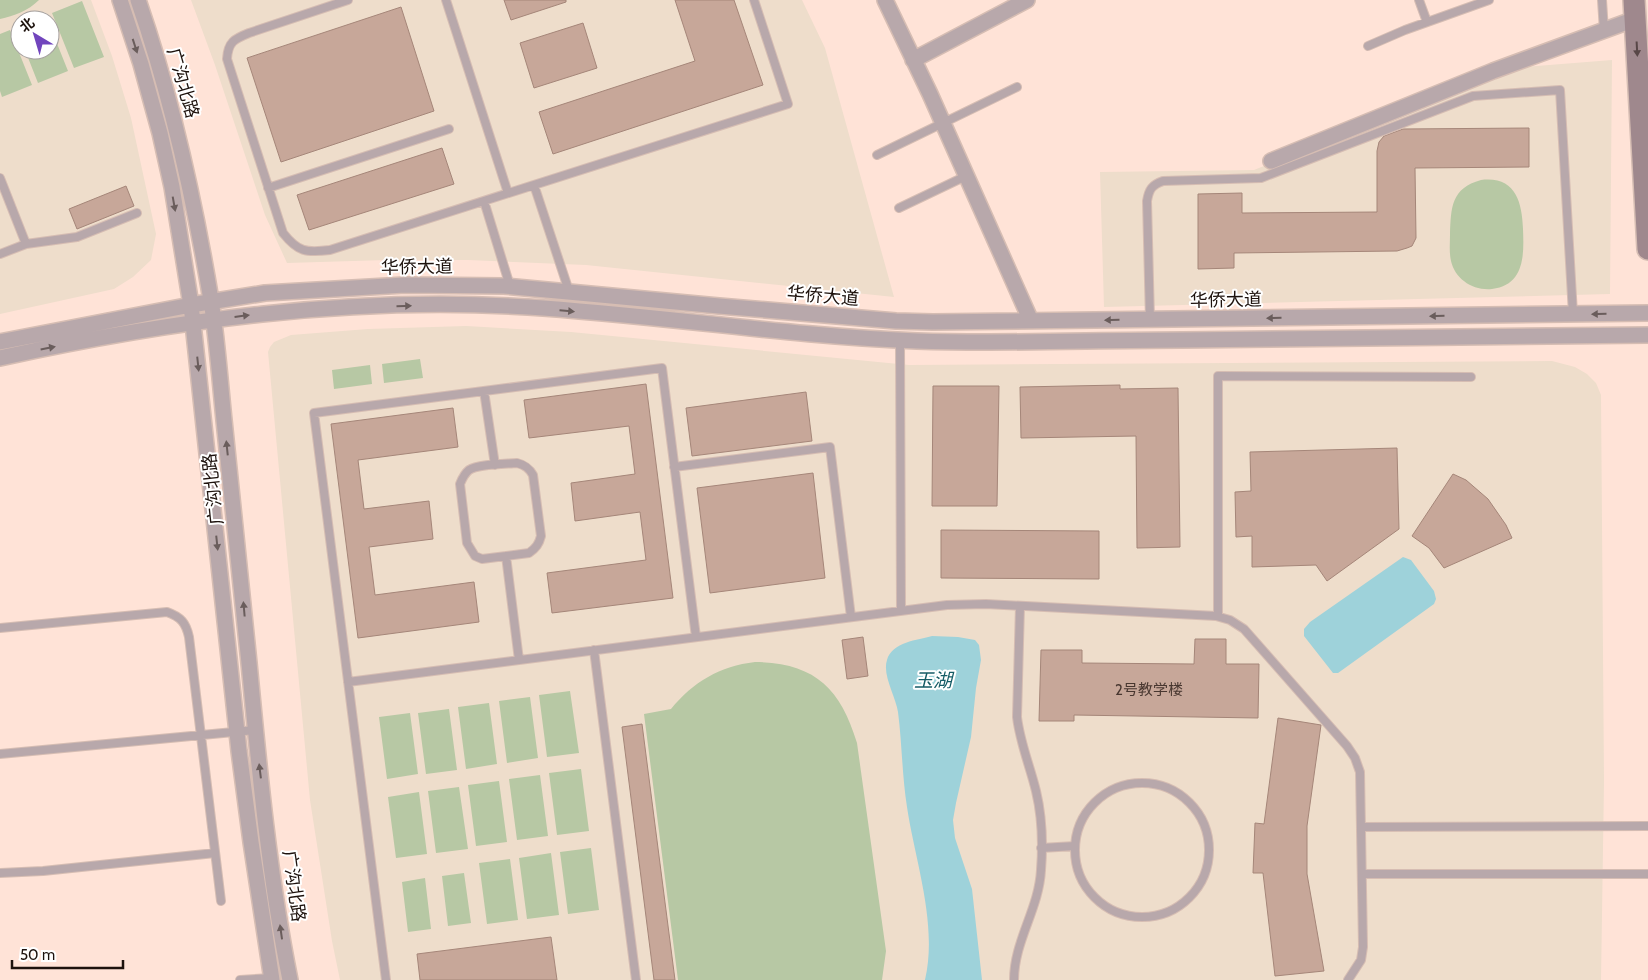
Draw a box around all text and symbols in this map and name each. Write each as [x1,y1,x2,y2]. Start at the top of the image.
north arrow [10,10,60,60]
text: 北 [16,13,38,36]
one-way arrow [132,39,140,54]
one-way arrow [1633,41,1641,57]
street label: 广沟北路 [163,45,203,121]
one-way arrow [171,196,179,212]
street label: 华侨大道 [381,255,453,279]
street label: 华侨大道 [786,282,860,310]
street label: 华侨大道 [1190,288,1262,312]
one-way arrow [397,302,413,310]
one-way arrow [559,307,575,315]
one-way arrow [1591,310,1607,318]
one-way arrow [235,312,251,320]
one-way arrow [1429,312,1445,320]
one-way arrow [1266,314,1282,322]
one-way arrow [1104,316,1120,324]
one-way arrow [40,344,56,352]
one-way arrow [194,357,202,373]
one-way arrow [223,439,231,455]
street label: 广沟北路 [198,452,228,526]
one-way arrow [213,536,221,552]
one-way arrow [240,601,248,617]
water label: 玉湖 [914,669,955,692]
house number: 2号教学楼 [1115,681,1183,699]
one-way arrow [256,763,264,779]
street label: 广沟北路 [278,849,310,923]
one-way arrow [277,924,285,940]
scale bar [12,938,124,970]
text: 50 m [20,946,55,964]

